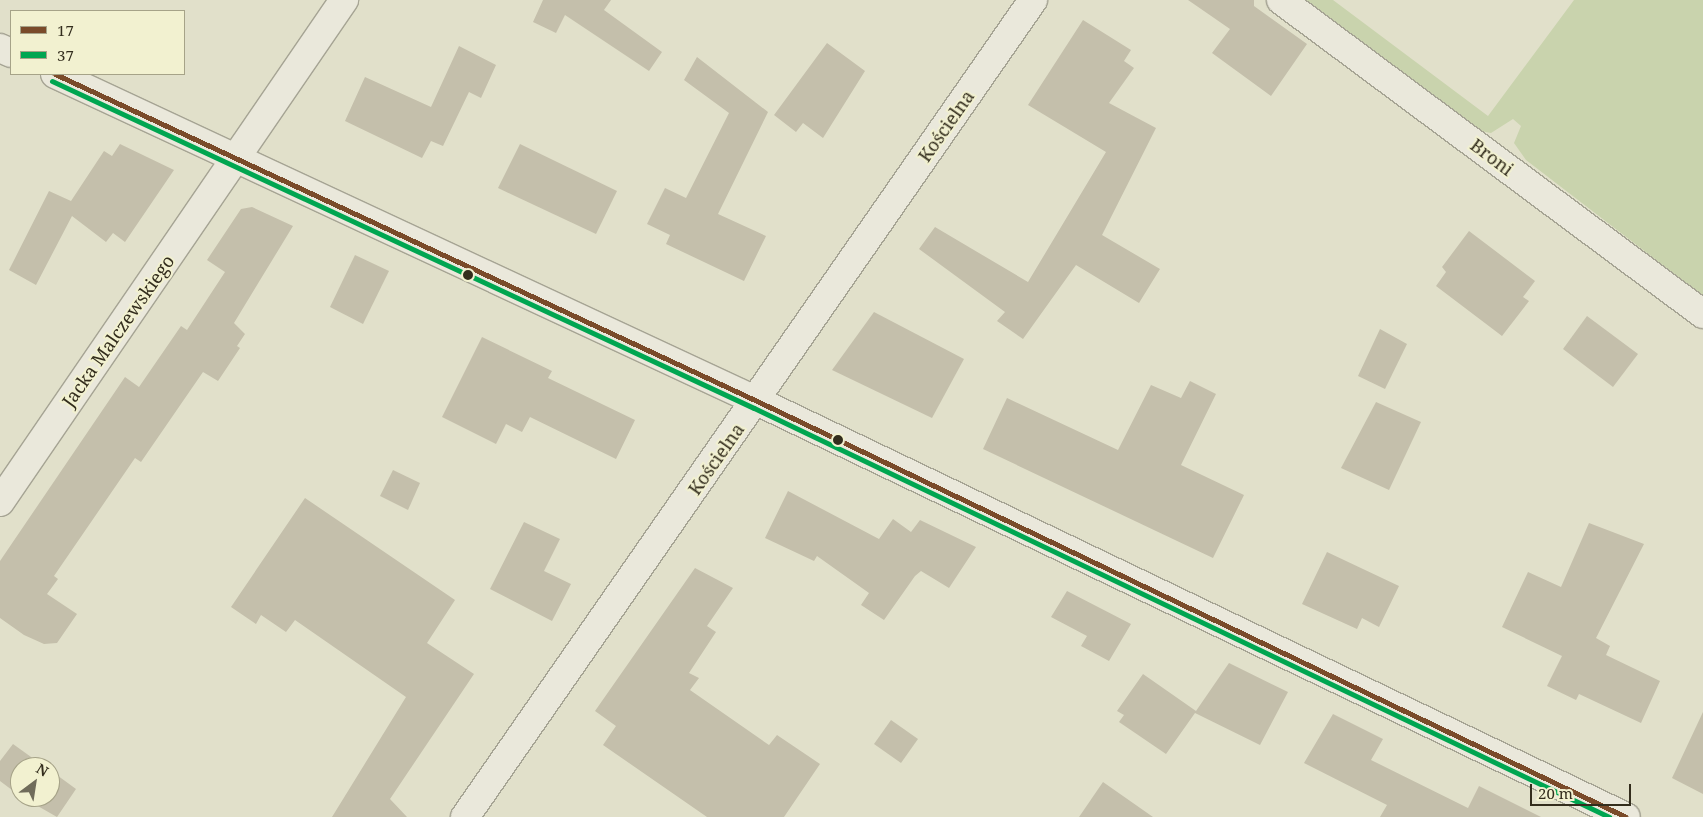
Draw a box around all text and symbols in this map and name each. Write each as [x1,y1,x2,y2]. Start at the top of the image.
legend [10,10,185,75]
text: 17 [57,20,74,40]
text: 37 [57,45,74,65]
street label: Kościelna [914,86,978,166]
street label: Broni [1466,134,1518,180]
street label: Jacka Malczewskiego [57,251,179,411]
unlabelled marker [463,270,473,280]
street label: Kościelna [684,419,748,499]
unlabelled marker [833,435,843,445]
north arrow [10,757,60,807]
text: N [33,759,52,781]
scale bar [1533,774,1634,806]
text: 20 m [1538,783,1573,803]

